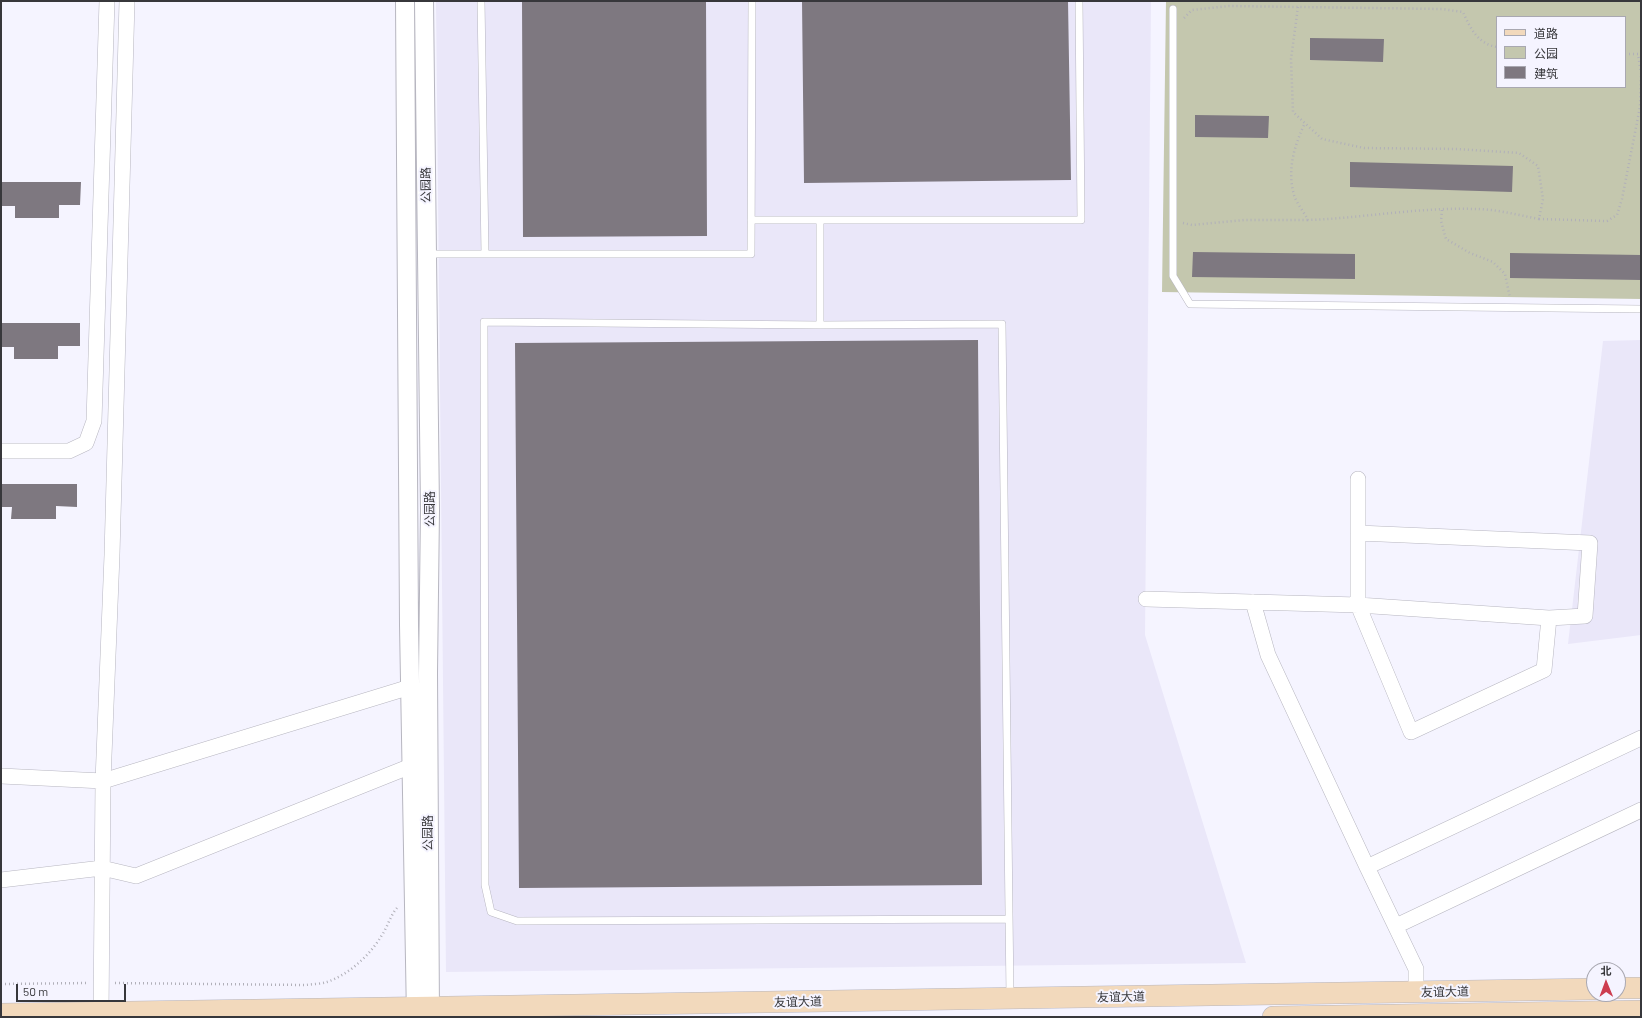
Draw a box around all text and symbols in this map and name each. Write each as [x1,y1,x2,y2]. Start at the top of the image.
legend [1496,16,1626,88]
text: 道路 [1534,26,1558,40]
text: 公园 [1534,46,1558,60]
text: 建筑 [1534,66,1558,80]
street label: 公园路 [418,167,434,203]
street label: 公园路 [423,491,437,527]
street label: 公园路 [421,815,435,851]
north arrow [1586,962,1626,1002]
text: 北 [1600,964,1611,977]
scale bar [18,976,128,1002]
text: 50 m [23,984,48,998]
street label: 友谊大道 [1421,984,1469,1000]
street label: 友谊大道 [1097,989,1145,1005]
street label: 友谊大道 [774,994,822,1010]

